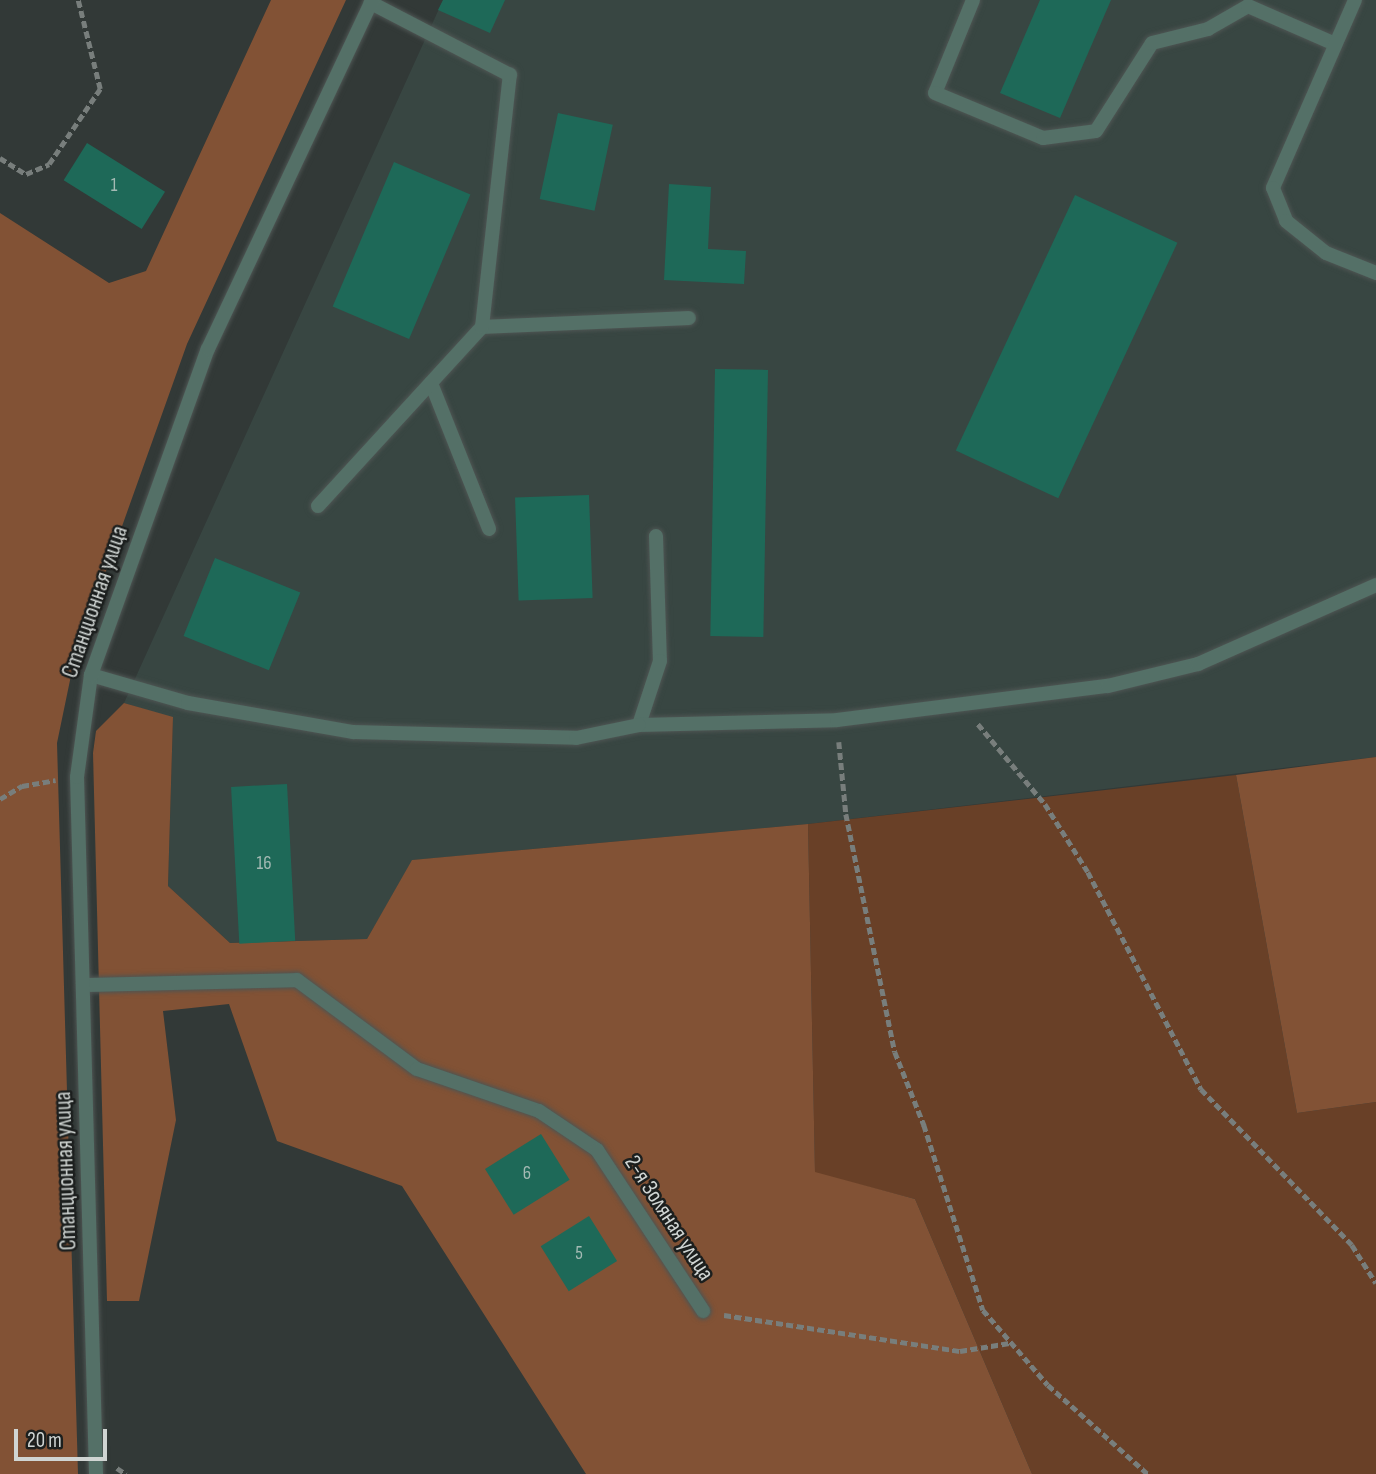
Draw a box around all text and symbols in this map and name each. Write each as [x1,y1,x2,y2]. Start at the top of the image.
house number: 1 [111,175,117,197]
street label: Станционная улица [56,522,134,682]
house number: 16 [257,853,271,875]
street label: Станционная улица [49,1091,83,1251]
street label: 2-я Золяная улица [618,1150,720,1286]
house number: 6 [523,1163,531,1185]
house number: 5 [575,1243,583,1265]
scale bar [18,1414,110,1458]
text: 20 m [27,1428,62,1453]

